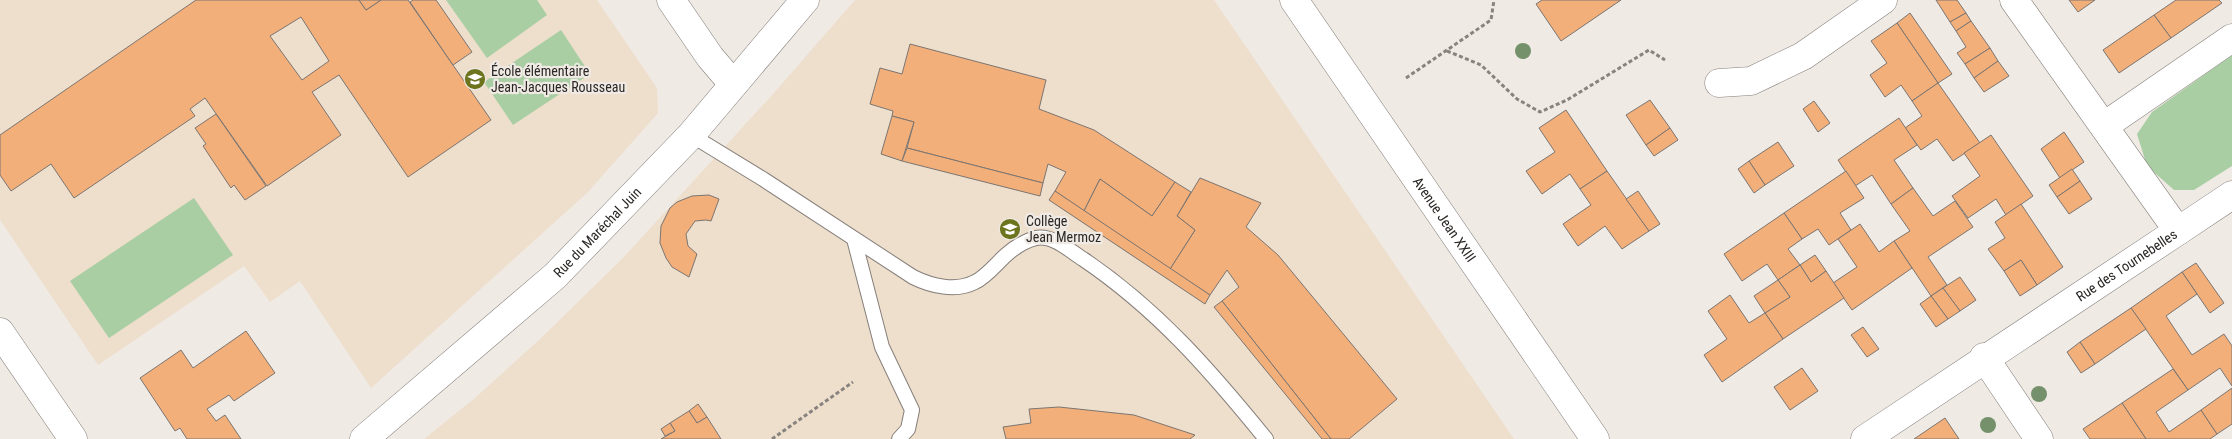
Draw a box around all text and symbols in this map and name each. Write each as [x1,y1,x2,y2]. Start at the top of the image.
place label: École élémentaire Jean-Jacques Rousseau [491,62,625,95]
school or university icon: École élémentaire Jean-Jacques Rousseau [463,67,487,91]
street label: Avenue Jean XXIII [1410,174,1479,265]
street label: Rue du Maréchal Juin [550,184,644,281]
place label: Collège Jean Mermoz [1026,213,1101,245]
school or university icon: Collège Jean Mermoz [998,217,1022,241]
street label: Rue des Tournebelles [2073,226,2180,304]

